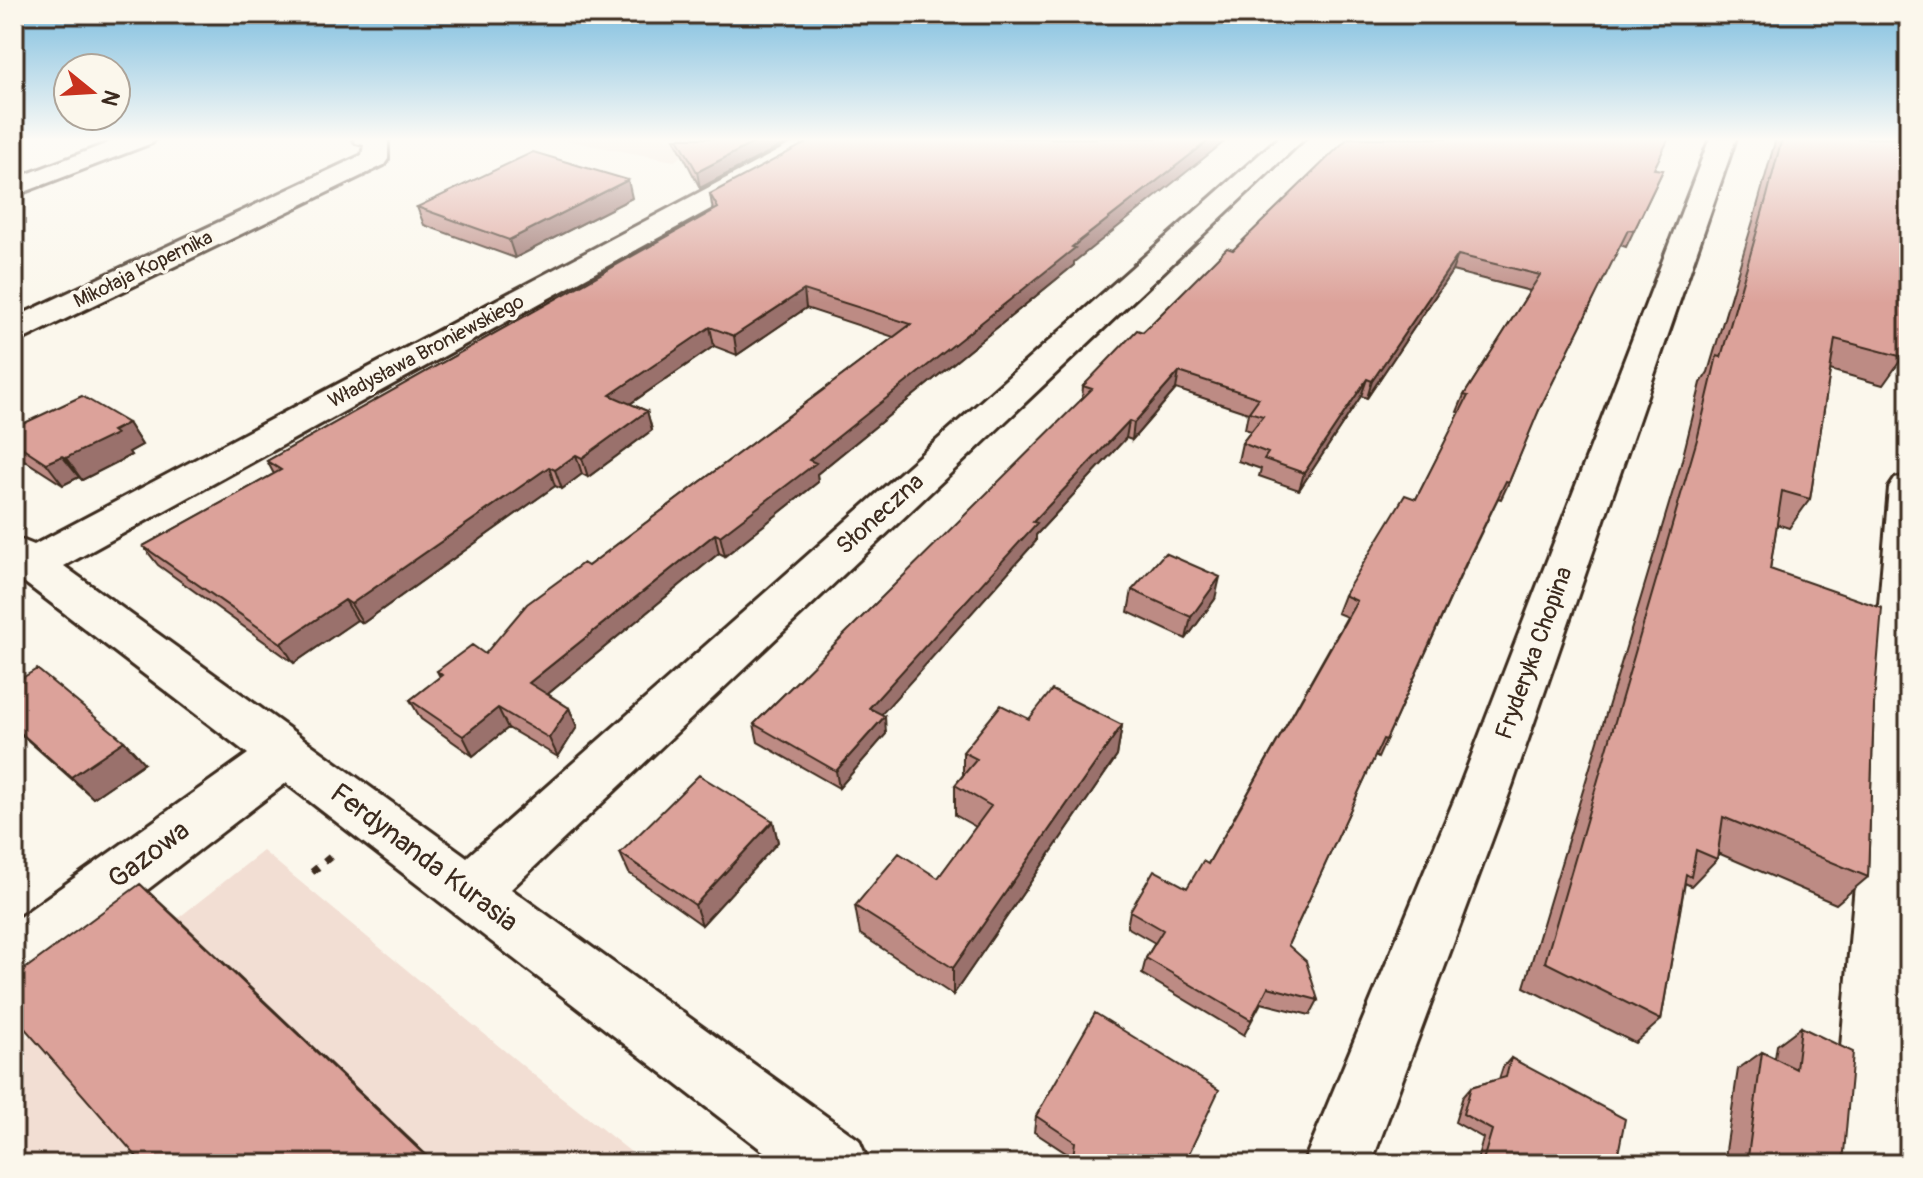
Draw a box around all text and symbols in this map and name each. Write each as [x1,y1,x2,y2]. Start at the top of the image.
north arrow [52,52,132,132]
text: N [94,86,126,109]
street label: Mikołaja Kopernika [69,225,217,313]
street label: Władysława Broniewskiego [324,289,528,413]
street label: Słoneczna [830,467,930,561]
street label: Fryderyka Chopina [1489,563,1579,743]
street label: Ferdynanda Kurasia [323,776,525,940]
street label: Gazowa [101,813,197,897]

